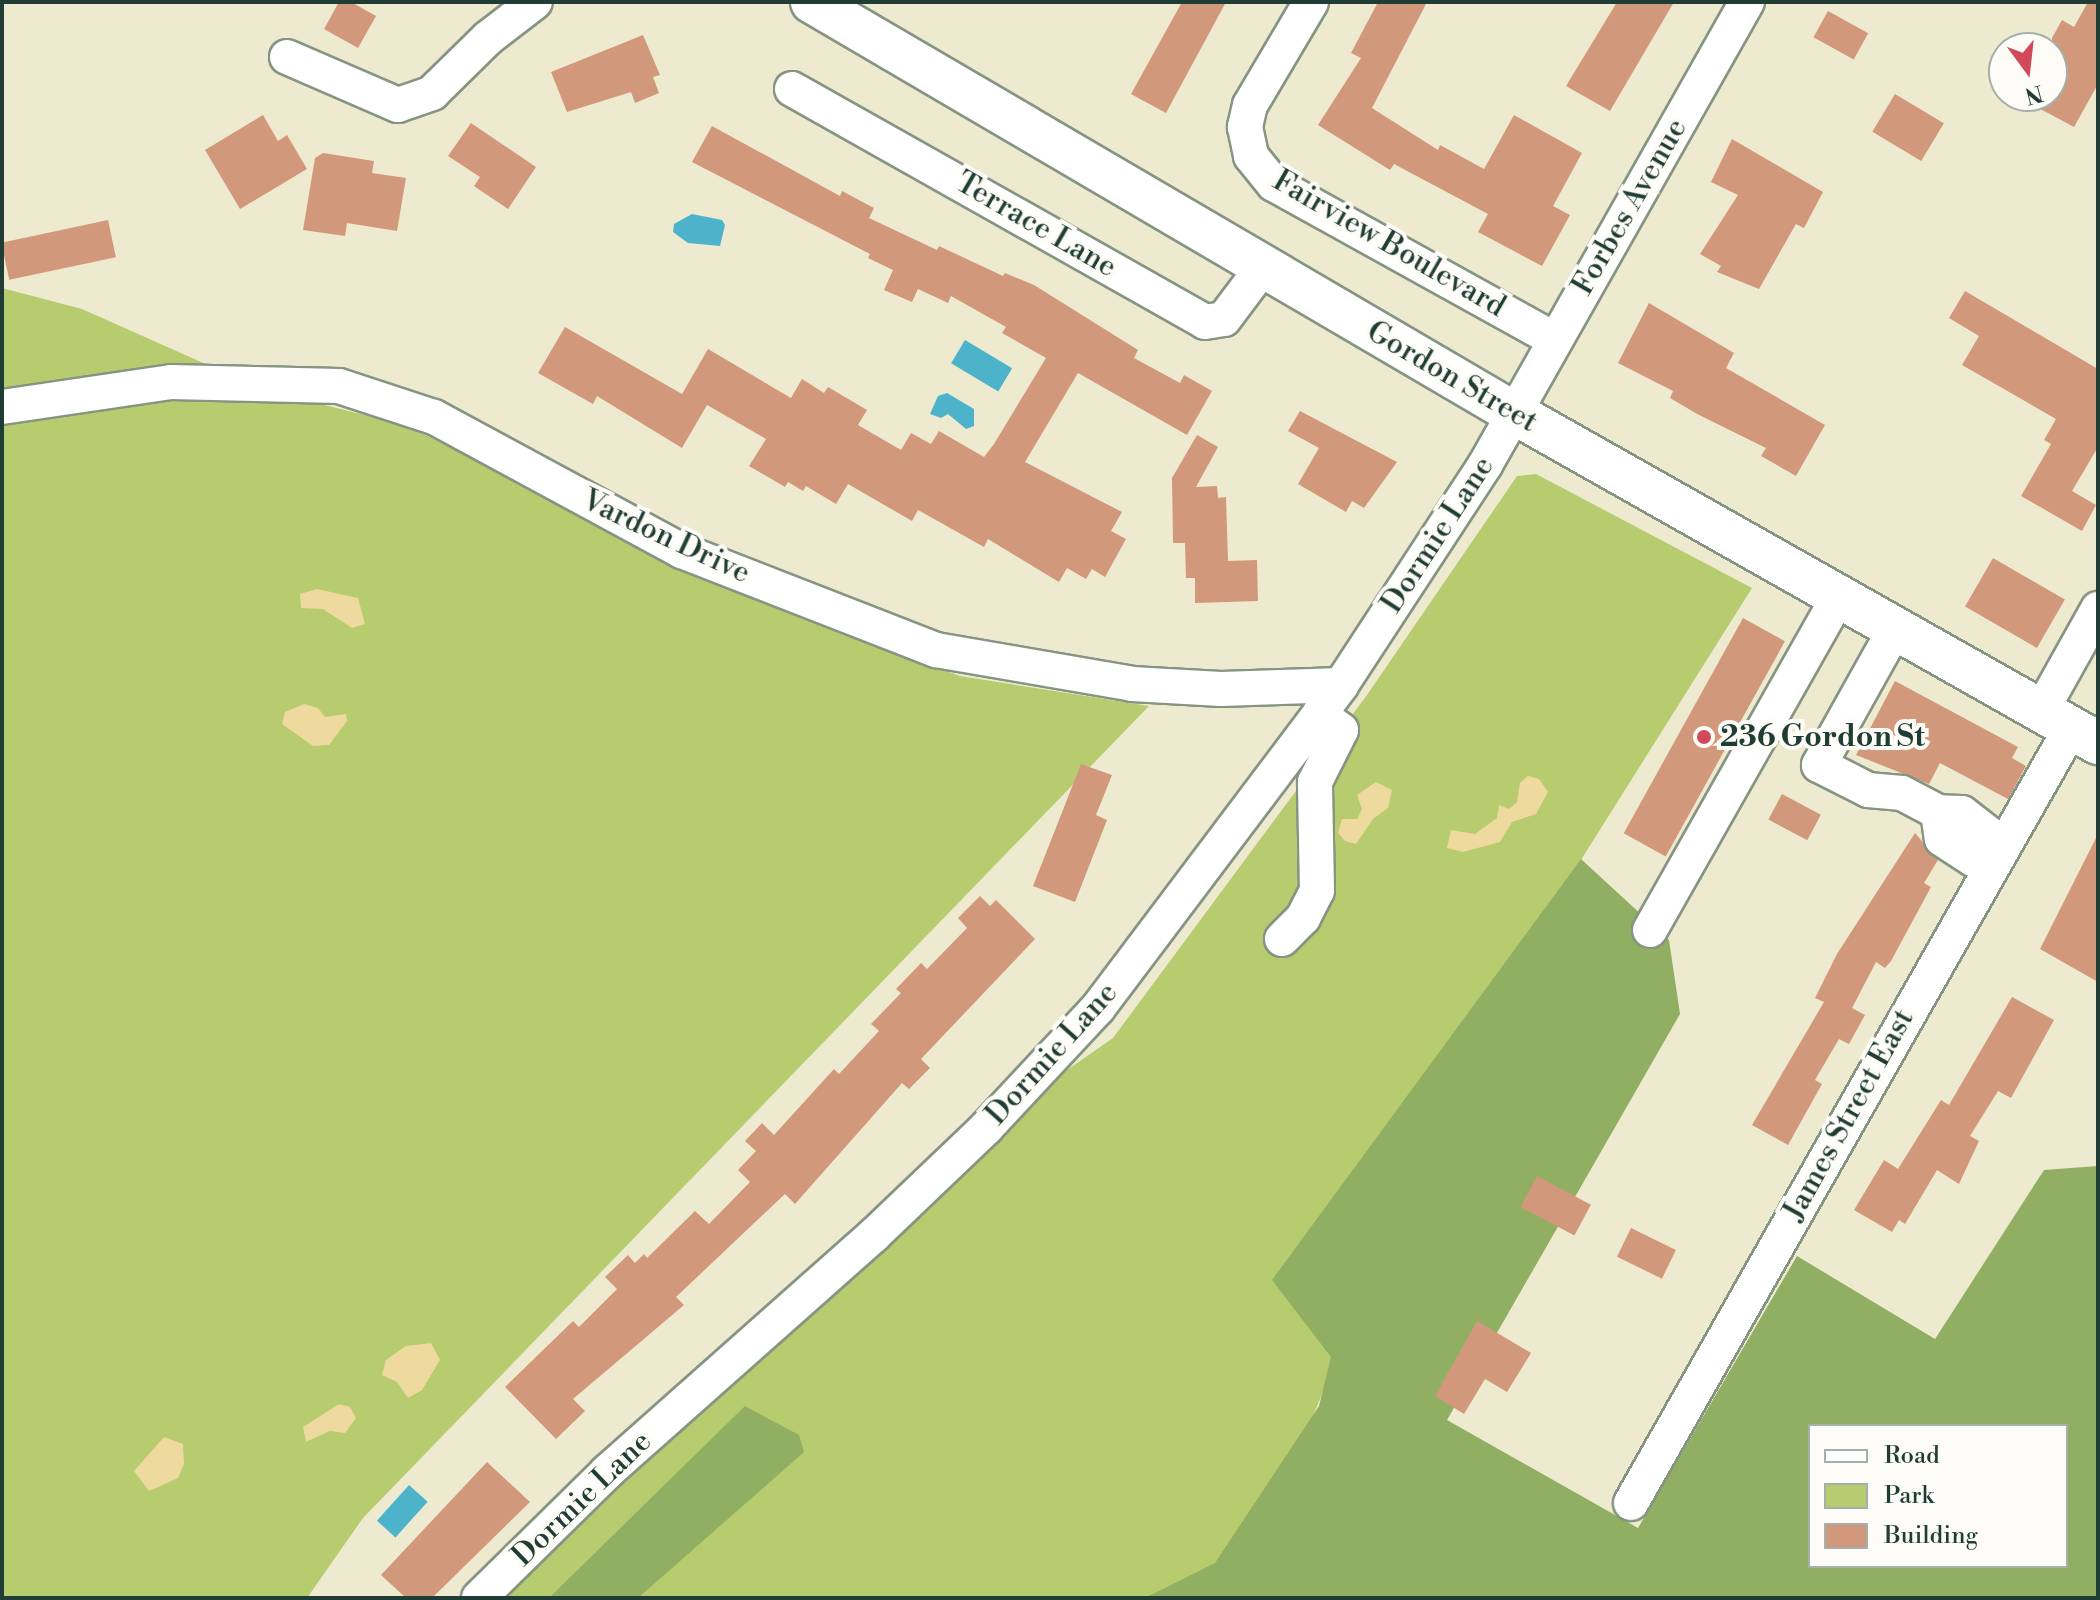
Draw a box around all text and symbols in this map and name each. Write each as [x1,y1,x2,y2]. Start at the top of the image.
north arrow [1988,32,2068,112]
text: N [2022,78,2046,109]
street label: Forbes Avenue [1565,112,1695,302]
street label: Fairview Boulevard [1266,163,1512,325]
street label: Terrace Lane [949,164,1123,286]
street label: Gordon Street [1360,314,1544,440]
street label: Dormie Lane [1374,450,1502,620]
street label: Vardon Drive [576,482,756,592]
place label: 236 Gordon St [1720,719,1925,755]
marker: 236 Gordon St [1695,728,1713,746]
street label: Dormie Lane [979,975,1125,1133]
street label: James Street East [1776,1003,1922,1227]
street label: Dormie Lane [505,1424,659,1574]
legend [1808,1424,2068,1568]
text: Road [1884,1441,1940,1471]
text: Park [1884,1481,1934,1511]
text: Building [1884,1521,1978,1551]

